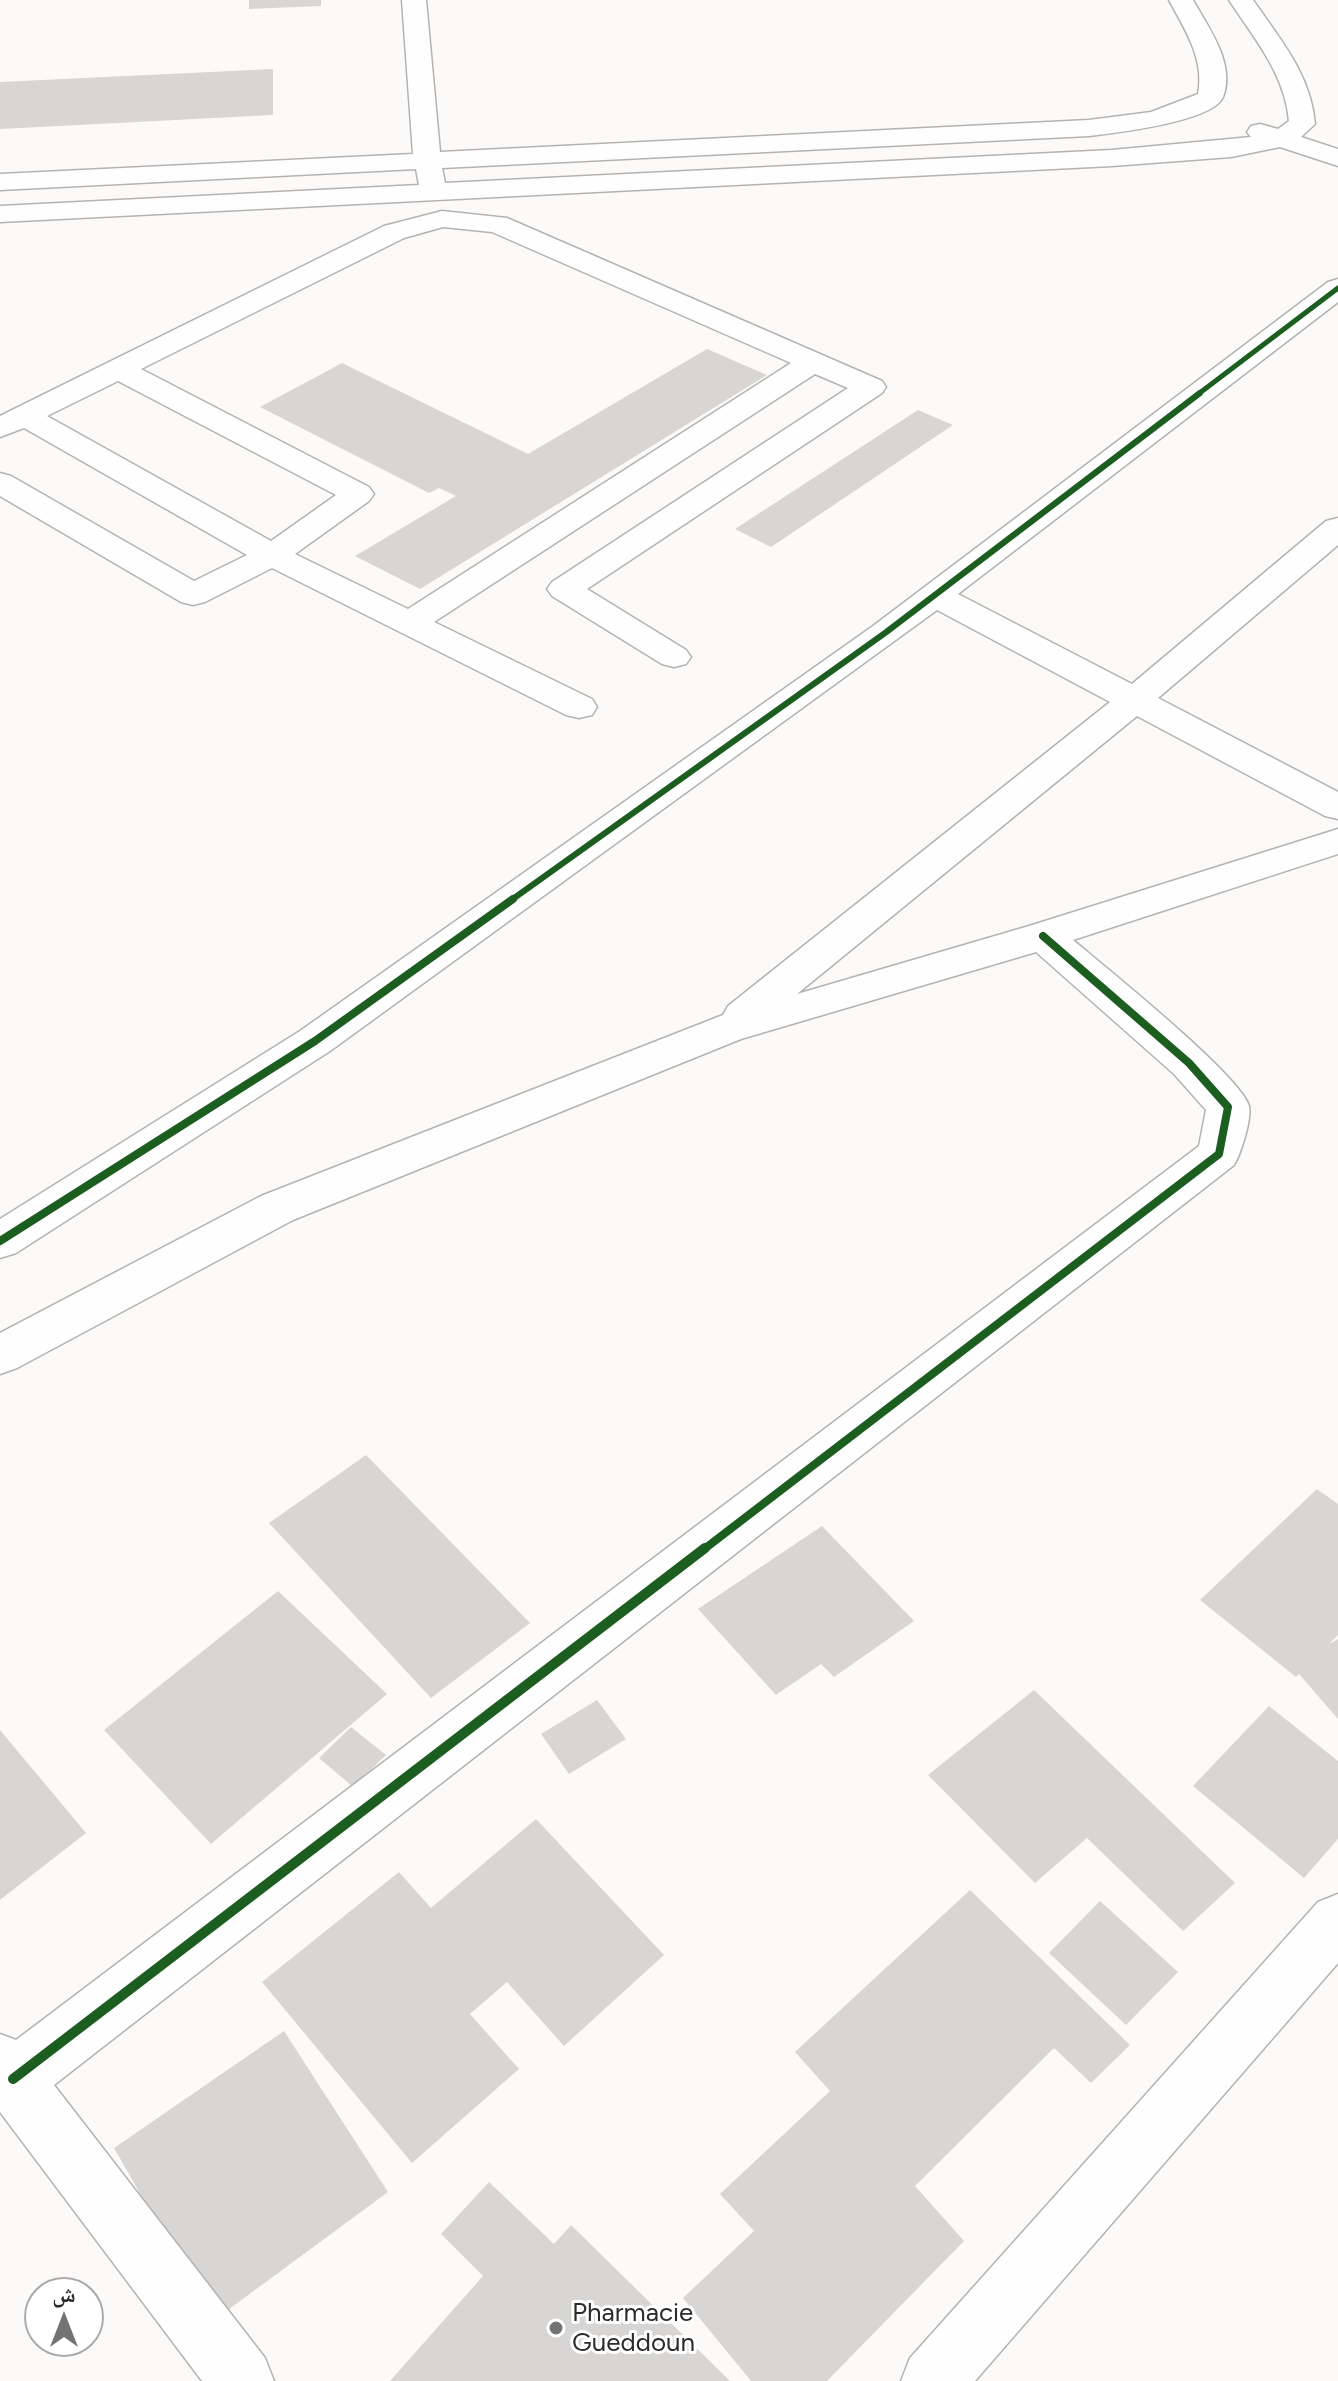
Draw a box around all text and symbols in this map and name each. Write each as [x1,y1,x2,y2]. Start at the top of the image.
north arrow [24,2277,104,2357]
text: ش [52,2281,76,2308]
place label: Pharmacie Gueddoun [572,2297,695,2358]
marker: Pharmacie Gueddoun [547,2319,565,2337]

